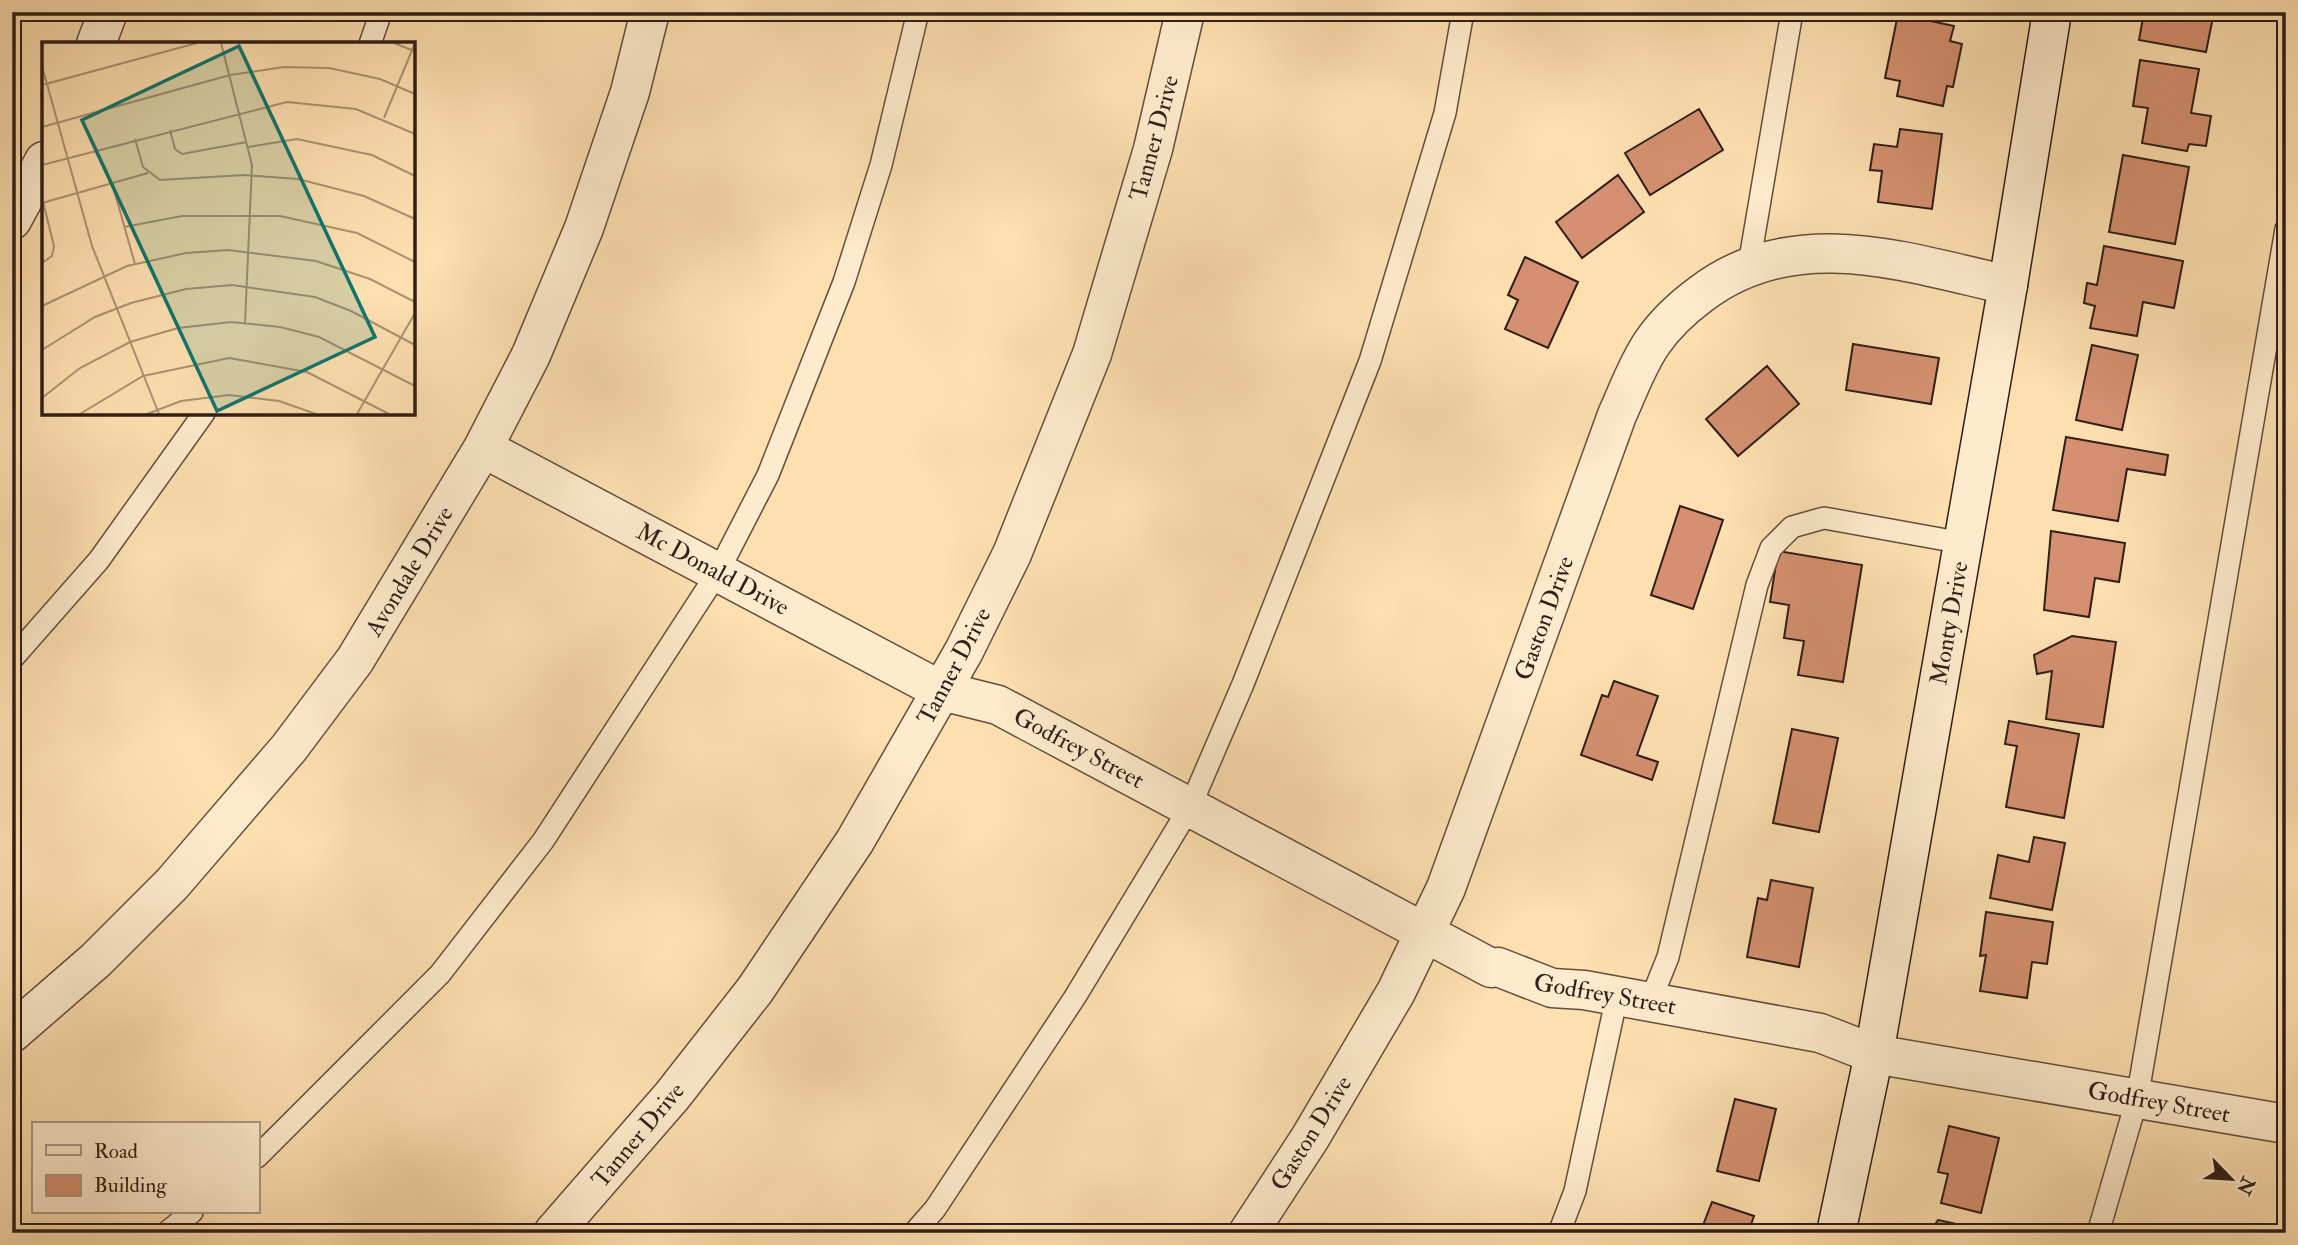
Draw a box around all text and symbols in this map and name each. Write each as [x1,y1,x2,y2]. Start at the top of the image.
inset map [42,42,415,415]
street label: Tanner Drive [1123,72,1186,204]
street label: Avondale Drive [358,501,460,643]
street label: Mc Donald Drive [631,516,795,623]
street label: Gaston Drive [1508,552,1581,685]
street label: Monty Drive [1923,559,1976,687]
street label: Tanner Drive [911,602,998,730]
street label: Godfrey Street [1008,701,1150,796]
street label: Godfrey Street [1531,967,1679,1022]
street label: Gaston Drive [1264,1070,1359,1197]
street label: Godfrey Street [2085,1075,2233,1130]
street label: Tanner Drive [585,1076,692,1195]
legend [32,1122,259,1214]
text: Road [94,1138,139,1165]
north arrow [2196,1144,2266,1214]
text: Building [94,1172,167,1199]
text: N [2231,1172,2260,1199]

